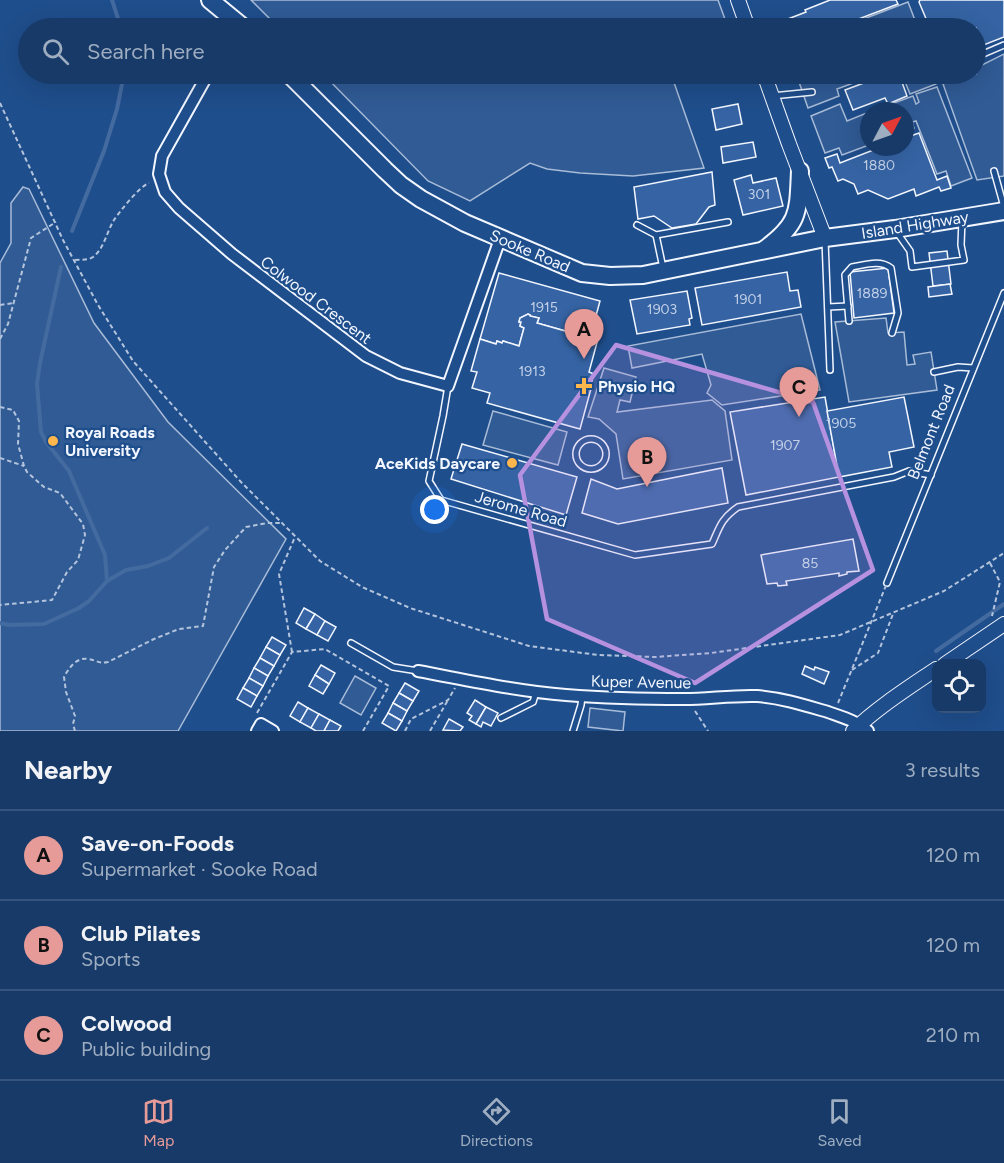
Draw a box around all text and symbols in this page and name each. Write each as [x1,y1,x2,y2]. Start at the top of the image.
search box [18,18,986,84]
icon: search [39,35,72,68]
text: Search here [87,38,205,65]
north arrow [860,102,914,156]
house number: 1880 [863,157,895,174]
house number: 301 [748,186,770,203]
street label: Island Highway [860,207,971,243]
street label: Sooke Road [487,226,573,276]
street label: Colwood Crescent [257,252,375,348]
house number: 1889 [857,285,888,302]
house number: 1901 [734,291,762,308]
house number: 1915 [530,299,558,316]
house number: 1903 [647,301,677,318]
pin: A [564,310,604,359]
house number: 1913 [518,363,546,380]
pin: C [780,368,818,417]
marker: Physio HQ [575,377,593,395]
place label: Physio HQ [598,377,676,396]
street label: Belmont Road [903,382,959,482]
house number: 1905 [826,415,856,432]
place label: Royal Roads University [65,423,155,460]
marker: Royal Roads University [46,434,60,448]
house number: 1907 [770,437,801,454]
pin: B [628,438,666,487]
place label: AceKids Daycare [375,454,500,473]
marker: AceKids Daycare [505,456,519,470]
street label: Jerome Road [473,487,569,531]
your location [420,495,449,524]
house number: 85 [802,555,818,572]
map controls [932,659,986,713]
button: locate [932,659,986,713]
street label: Kuper Avenue [591,672,692,692]
text: Nearby [24,754,112,786]
text: 3 results [905,758,980,782]
text: Save-on-Foods [81,830,234,857]
text: A [36,843,51,867]
text: 120 m [926,843,980,867]
text: Supermarket · Sooke Road [81,857,318,881]
text: Club Pilates [81,920,200,947]
text: B [37,933,50,957]
text: 120 m [926,933,980,957]
text: Sports [81,947,140,971]
text: Colwood [81,1010,172,1037]
text: C [36,1023,51,1047]
text: 210 m [926,1023,980,1047]
text: Public building [81,1037,211,1061]
tab: Map [142,1095,175,1150]
tab: Directions [460,1095,533,1150]
tab: Saved [818,1095,862,1150]

